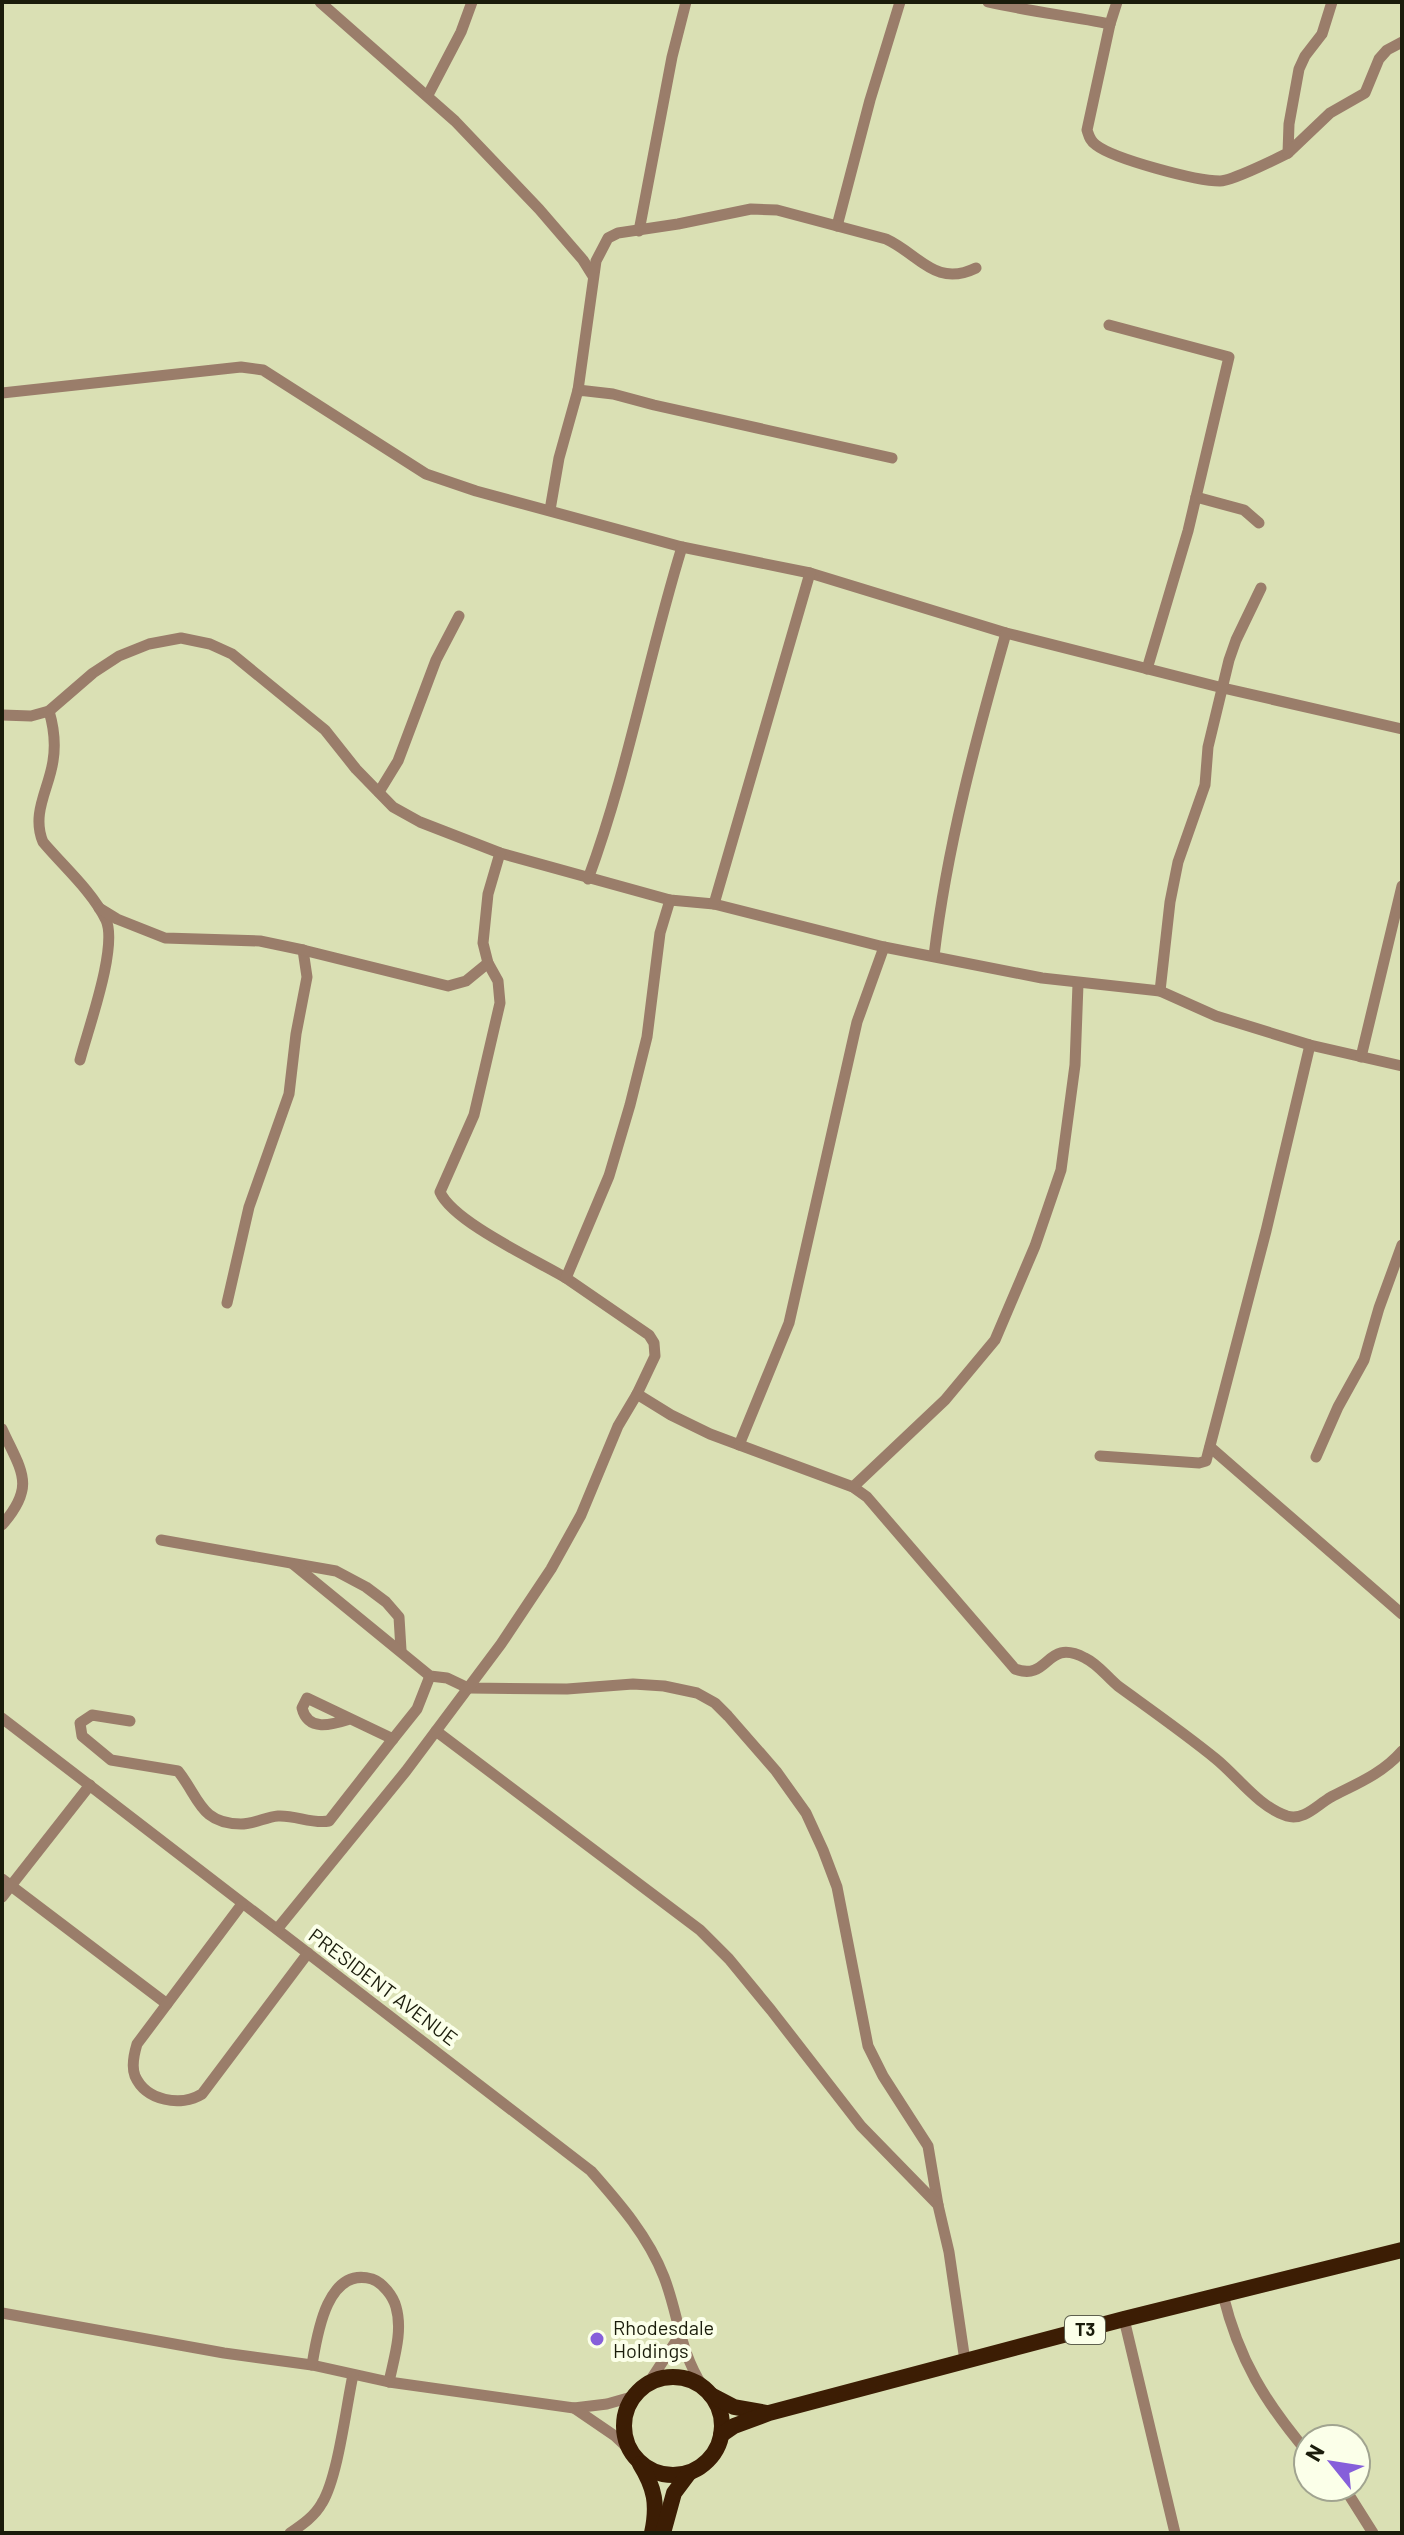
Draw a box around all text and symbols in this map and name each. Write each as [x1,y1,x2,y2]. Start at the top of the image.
street label: PRESIDENT AVENUE [305,1923,463,2050]
place label: Rhodesdale Holdings [613,2315,714,2362]
road number: T3 [1065,2316,1105,2344]
marker: Rhodesdale Holdings [588,2330,606,2348]
north arrow [1292,2423,1372,2503]
text: N [1299,2440,1329,2465]

